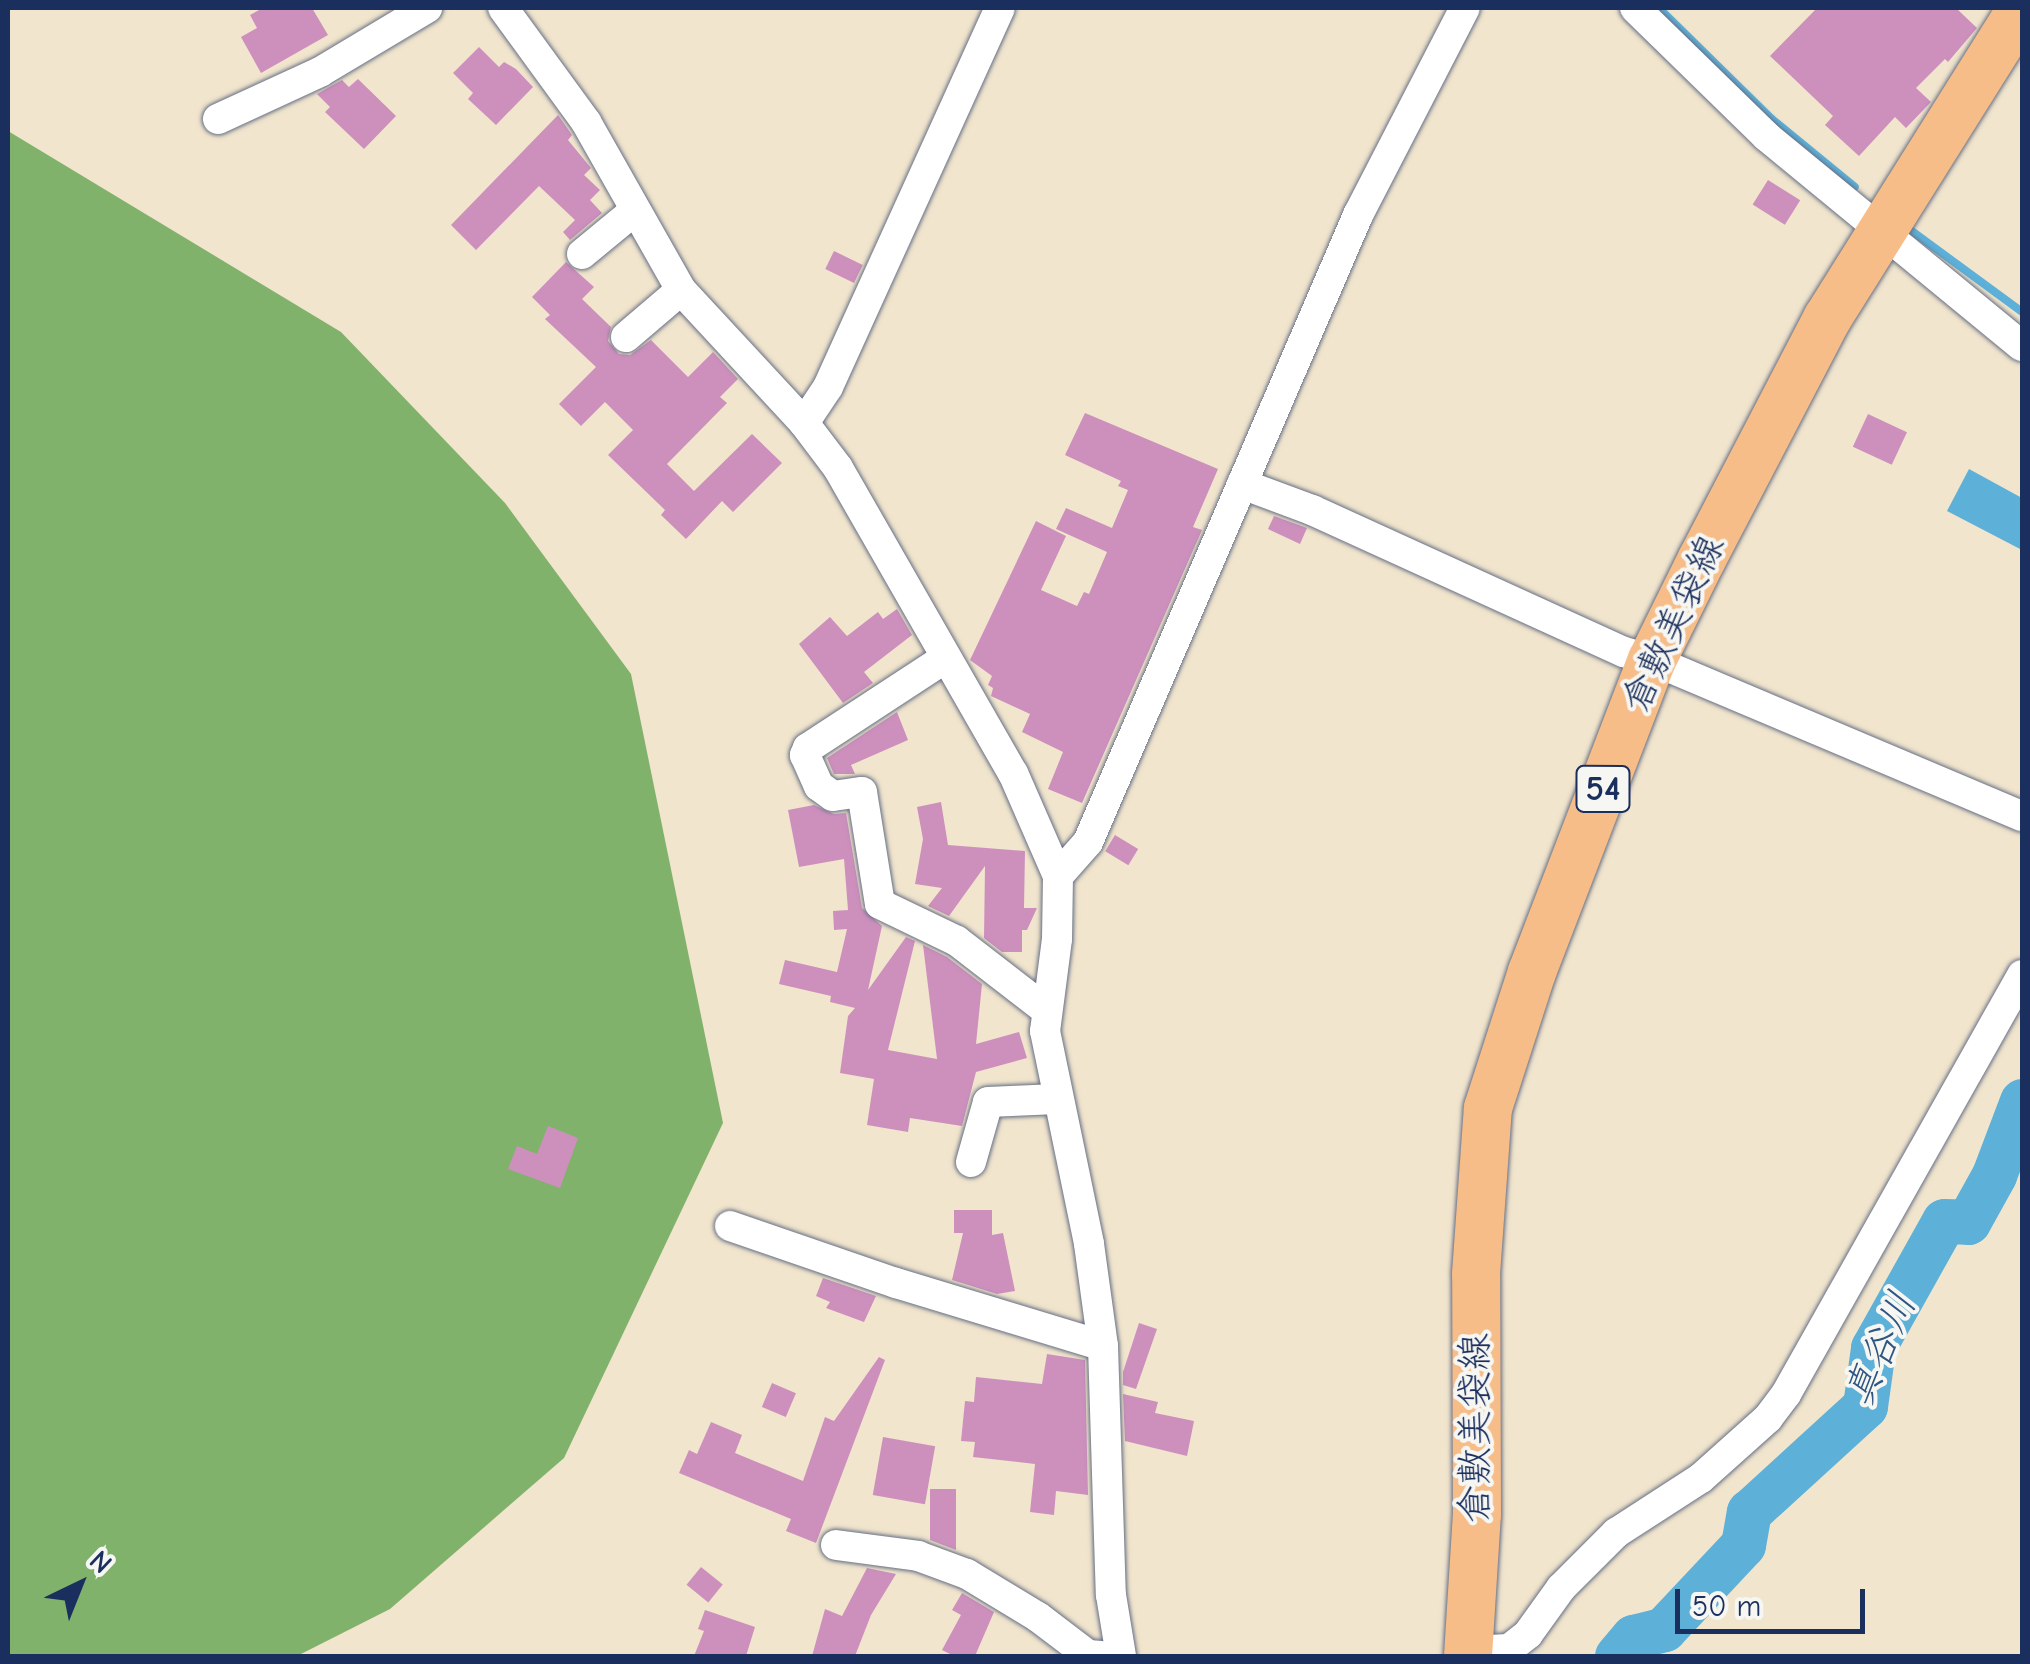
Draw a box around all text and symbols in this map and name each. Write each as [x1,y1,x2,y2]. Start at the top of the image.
street label: 倉敷美袋線 [1613,528,1735,720]
road number: 54 [1576,759,1630,819]
water label: 真谷川 [1834,1284,1926,1414]
street label: 倉敷美袋線 [1453,1333,1499,1523]
north arrow [30,1534,130,1634]
text: N [83,1544,118,1580]
scale bar [1680,1569,1870,1631]
text: 50 m [1692,1589,1761,1624]

